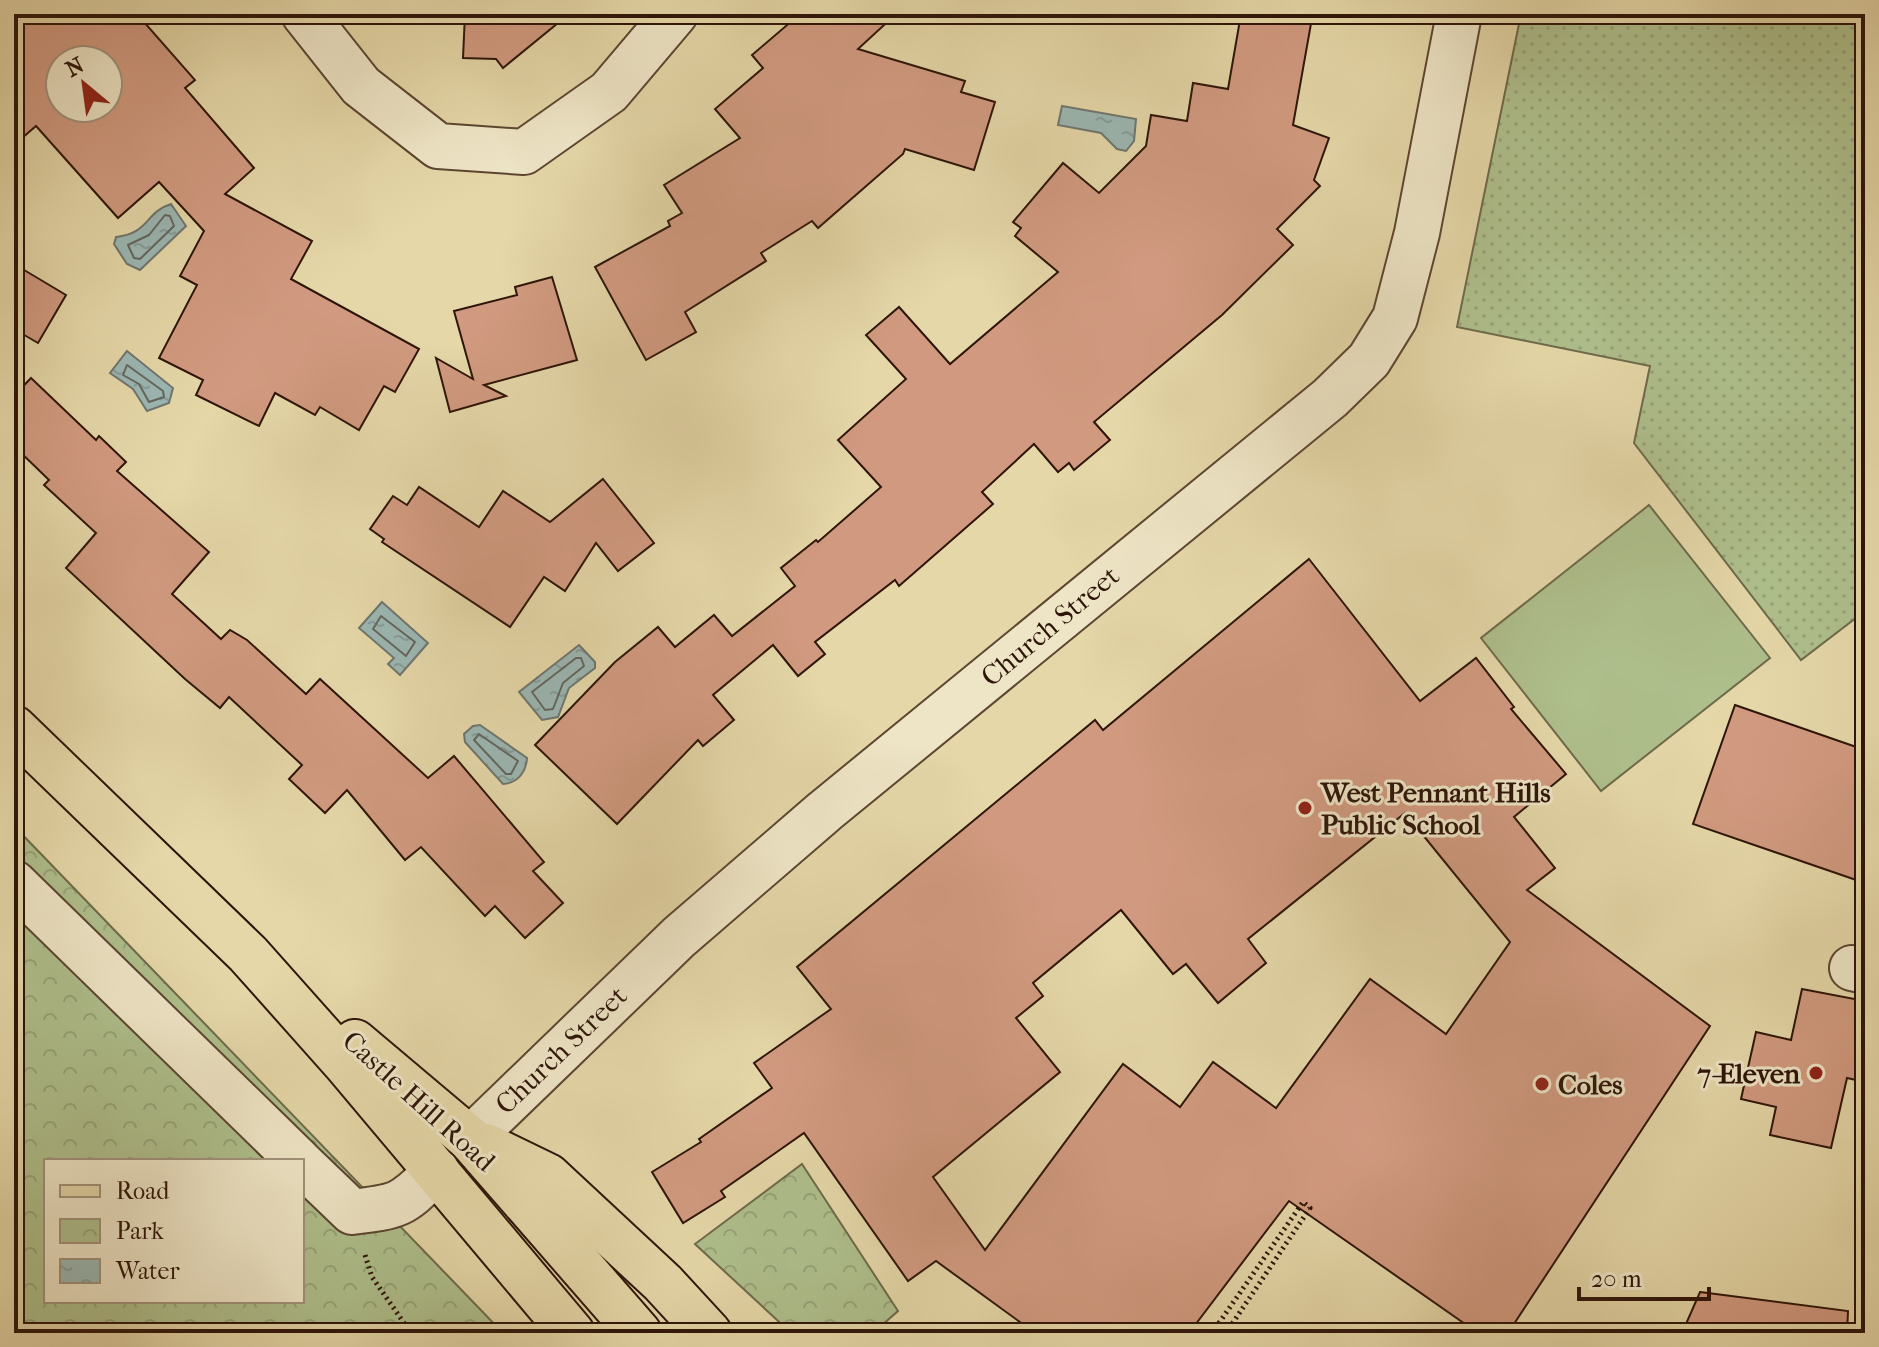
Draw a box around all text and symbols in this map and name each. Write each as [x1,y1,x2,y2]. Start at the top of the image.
north arrow [44,44,124,124]
text: N [61,52,89,83]
street label: Church Street [974,559,1126,693]
place label: West Pennant Hills Public School [1320,776,1551,841]
marker: West Pennant Hills Public School [1296,799,1314,817]
street label: Church Street [488,979,634,1121]
street label: Castle Hill Road [336,1024,503,1179]
place label: 7-Eleven [1696,1057,1801,1090]
marker: 7-Eleven [1807,1064,1825,1082]
place label: Coles [1558,1068,1623,1101]
marker: Coles [1533,1075,1551,1093]
legend [44,1159,304,1303]
text: Road [116,1177,170,1205]
text: Park [116,1217,164,1245]
scale bar [1579,1251,1709,1301]
text: Water [115,1257,180,1285]
text: 20 m [1591,1265,1642,1293]

